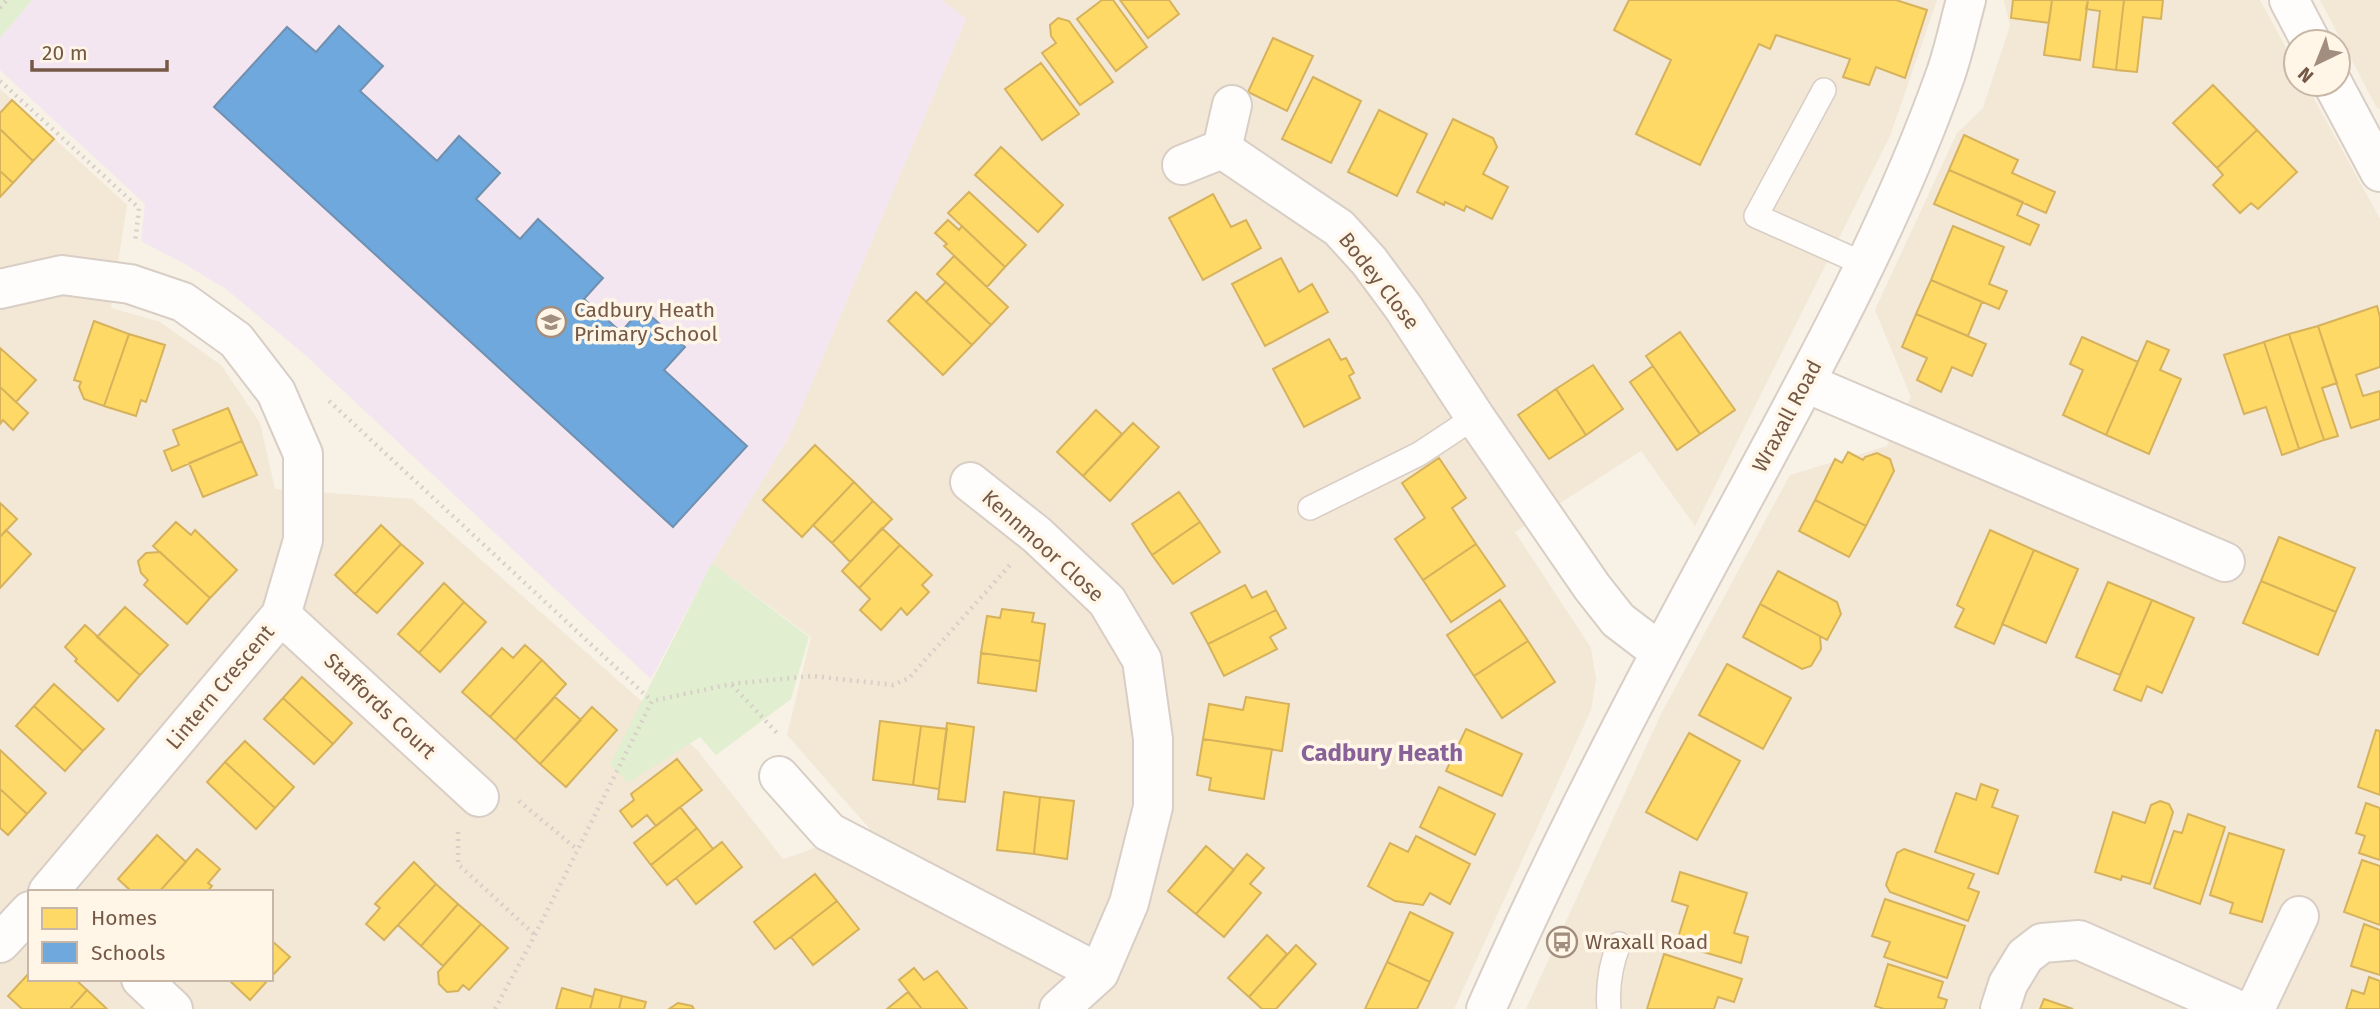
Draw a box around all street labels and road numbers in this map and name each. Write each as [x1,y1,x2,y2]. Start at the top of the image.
street label: Bodey Close [1333,227,1425,335]
street label: Wraxall Road [1747,355,1827,477]
street label: Kennmoor Close [977,484,1109,608]
street label: Lintern Crescent [160,619,280,755]
street label: Staffords Court [319,648,442,765]

